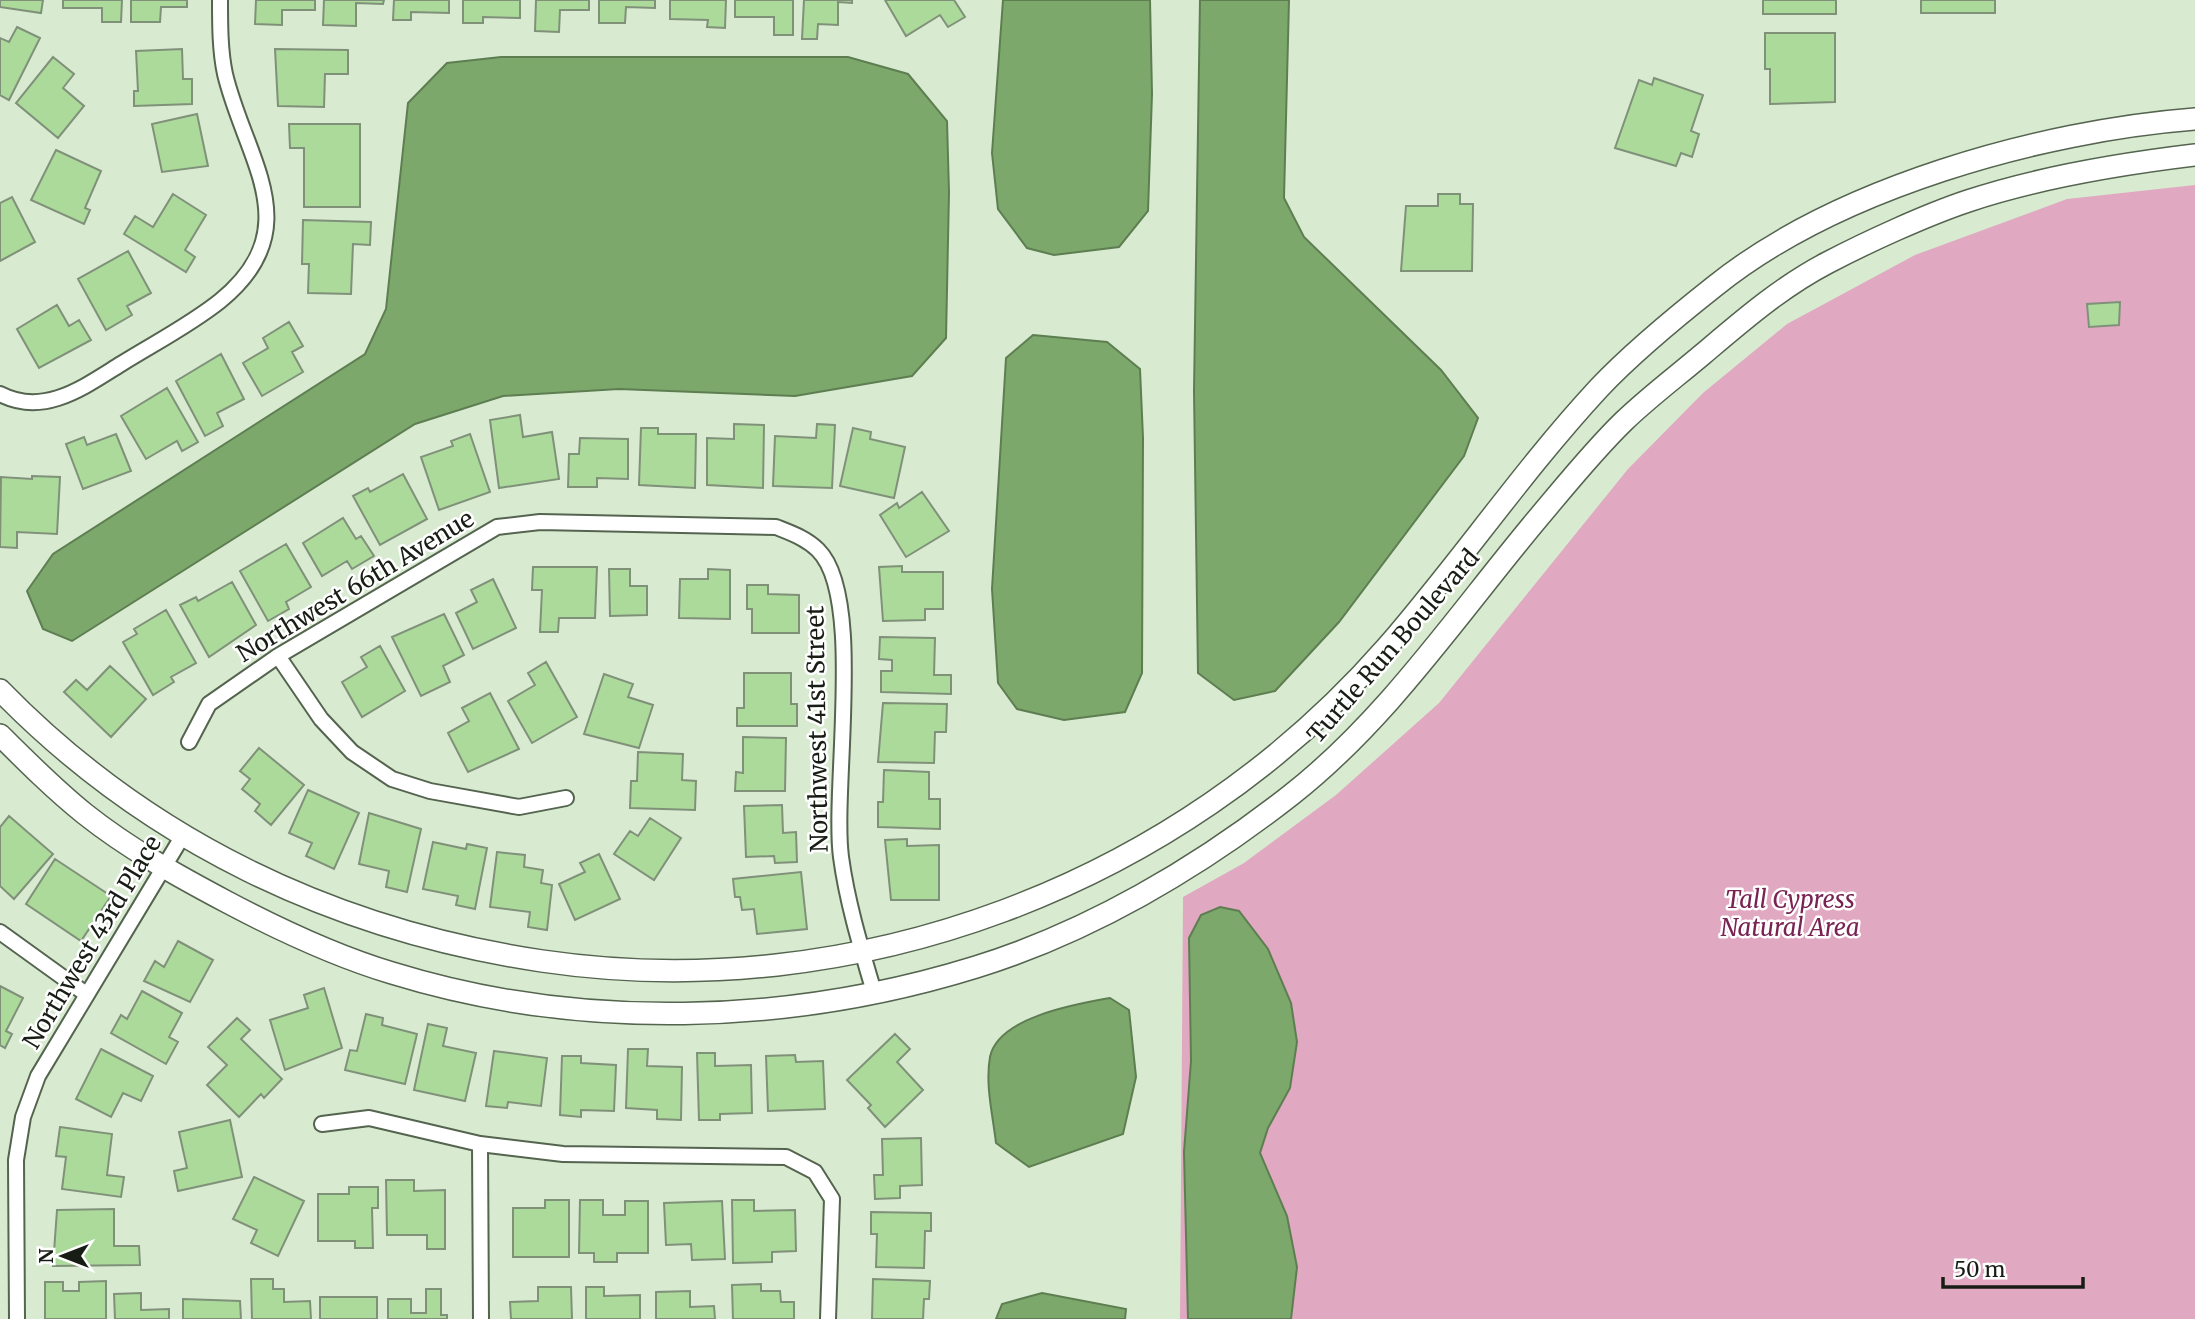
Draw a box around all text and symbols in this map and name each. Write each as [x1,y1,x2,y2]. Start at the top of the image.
street label: Northwest 66th Avenue [231,503,479,669]
street label: Turtle Run Boulevard [1300,543,1486,749]
street label: Northwest 41st Street [799,605,835,853]
street label: Northwest 43rd Place [16,830,168,1054]
park label: Tall Cypress Natural Area [1720,884,1860,943]
north arrow [28,1221,98,1291]
scale bar [1943,1246,2083,1290]
text: N [34,1248,58,1264]
text: 50 m [1954,1256,2005,1283]

